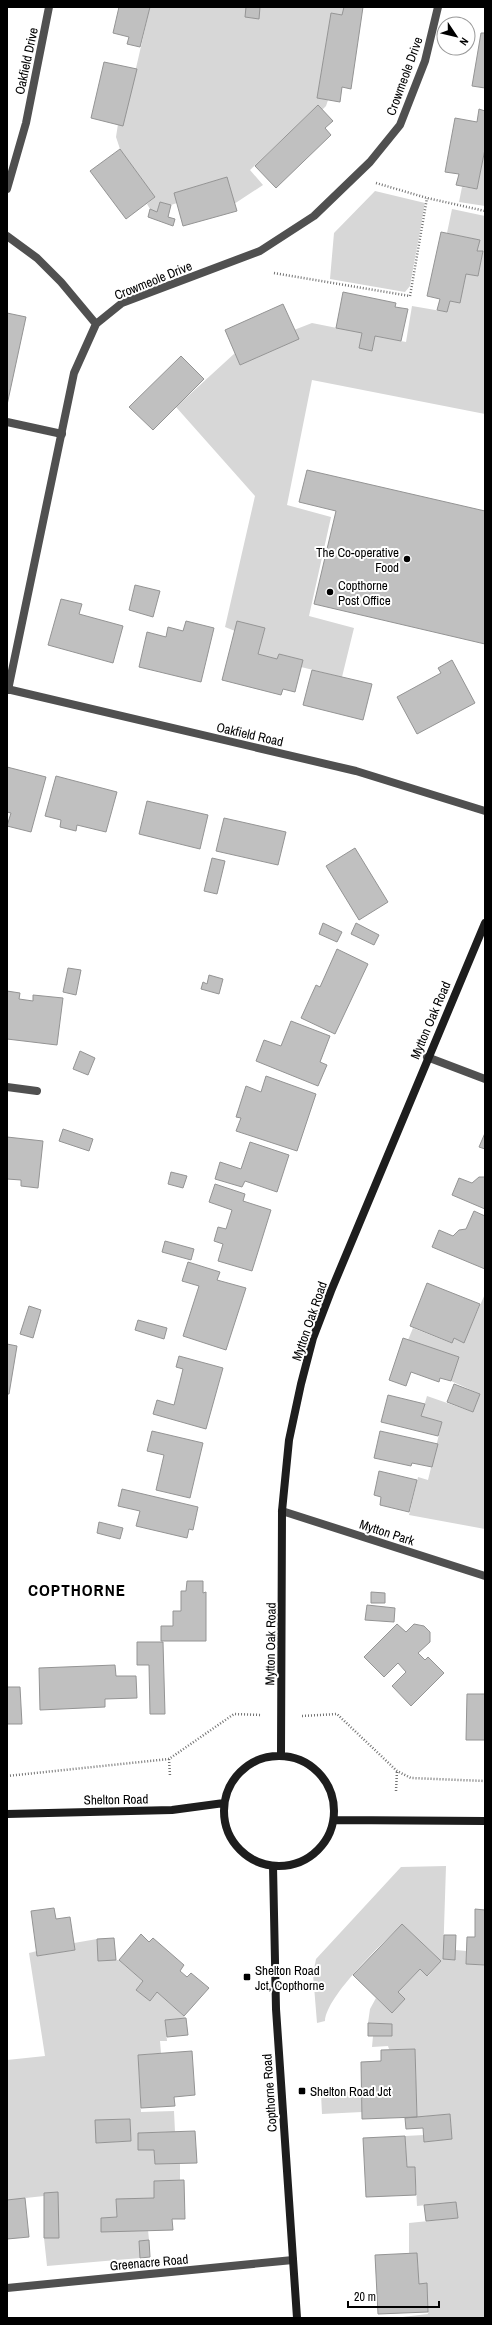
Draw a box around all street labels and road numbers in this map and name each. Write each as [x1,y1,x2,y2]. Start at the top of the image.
street label: Oakfield Drive [11,26,42,96]
street label: Crowmeole Drive [382,35,427,118]
street label: Crowmeole Drive [112,257,195,304]
street label: Oakfield Road [215,719,285,750]
street label: Mytton Oak Road [406,979,455,1062]
street label: Mytton Oak Road [288,1279,331,1363]
street label: Mytton Park [357,1516,417,1550]
street label: Mytton Oak Road [261,1602,280,1686]
street label: Shelton Road [84,1790,149,1809]
street label: Copthorne Road [258,2053,281,2133]
street label: Greenacre Road [109,2251,189,2274]

